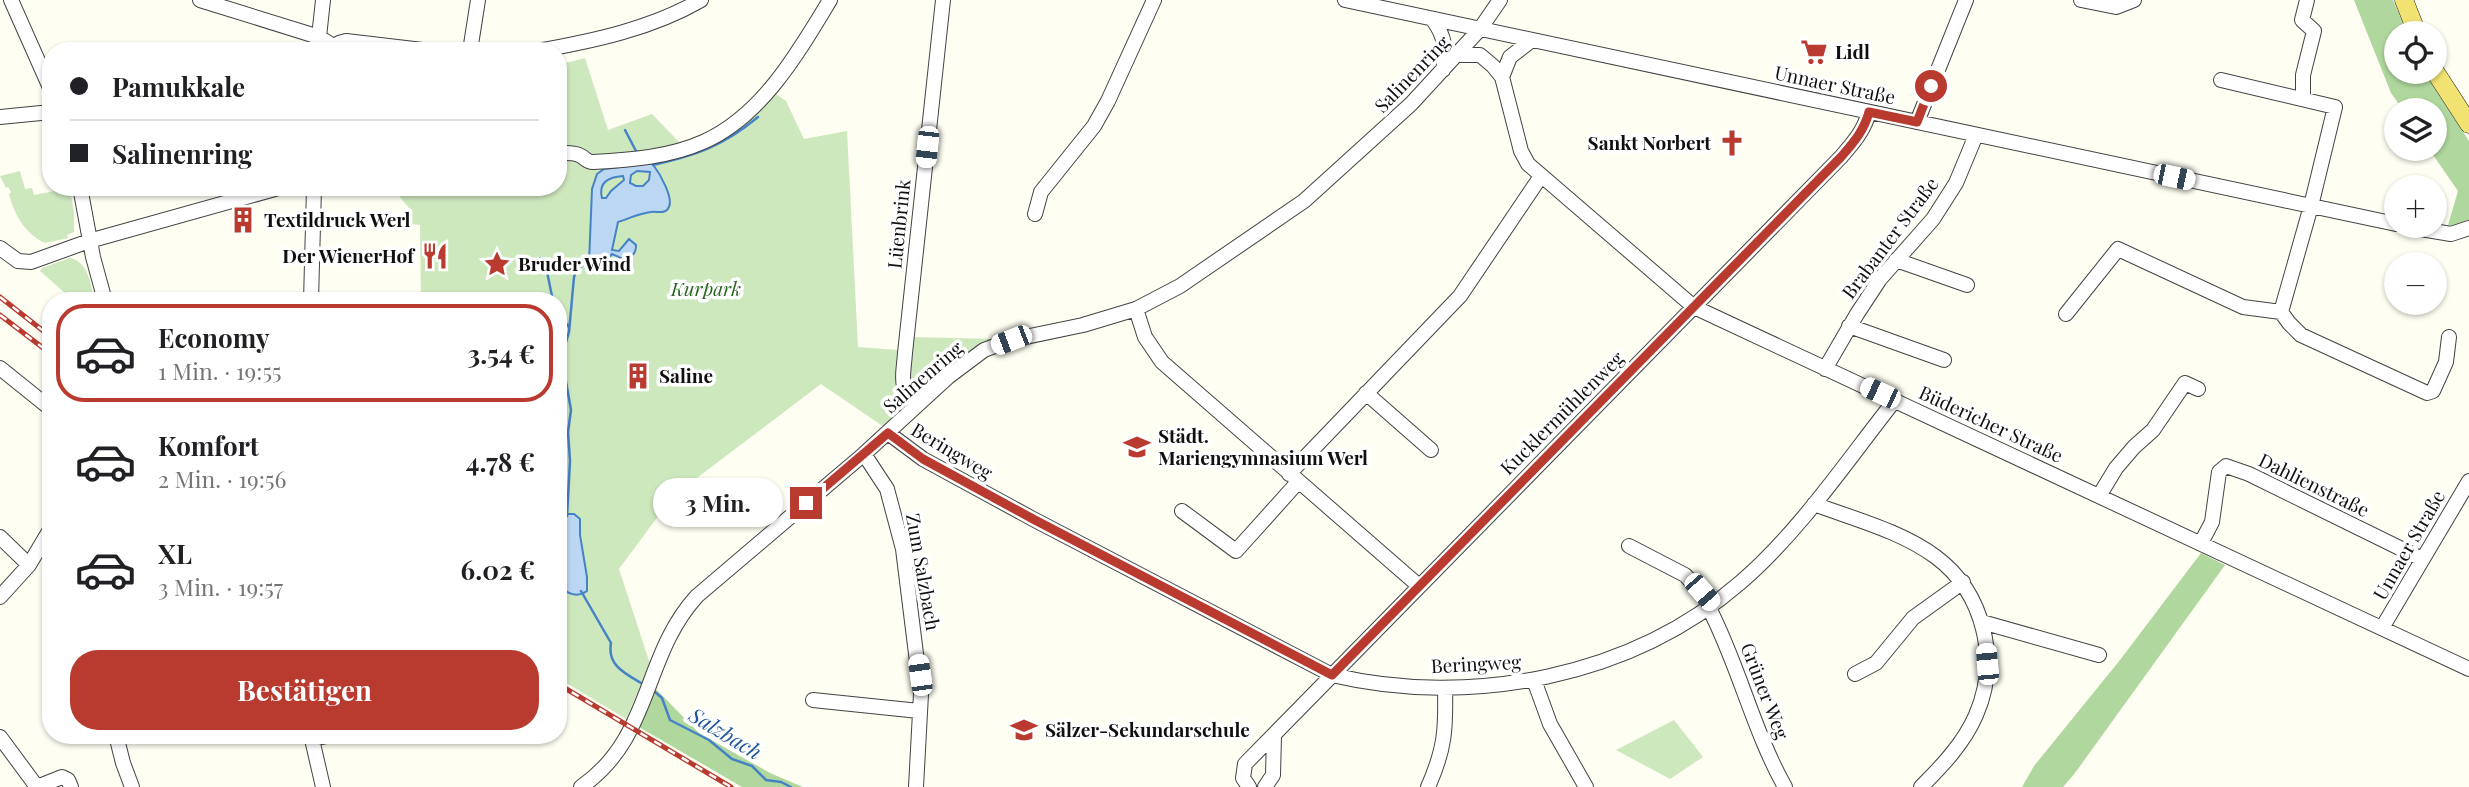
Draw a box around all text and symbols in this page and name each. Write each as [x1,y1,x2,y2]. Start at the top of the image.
map controls [2384,21,2447,315]
button: locate [2384,21,2447,84]
street label: Salinenring [1368,29,1455,118]
supermarket icon: Lidl [1799,37,1829,67]
place label: Lidl [1835,38,1870,64]
street label: Unnaer Straße [1772,59,1898,110]
text: Pamukkale [112,69,245,104]
route start [1915,70,1947,102]
button: layers [2384,98,2447,161]
car [915,125,940,169]
church icon: Sankt Norbert [1717,128,1747,158]
place label: Sankt Norbert [1588,129,1711,155]
text: Salinenring [112,136,252,171]
car [2152,162,2197,192]
street label: Brabanter Straße [1835,171,1943,303]
button: + [2384,175,2447,238]
street label: Lüenbrink [880,177,916,270]
building icon: Textildruck Werl [228,205,258,235]
place label: Textildruck Werl [264,206,411,232]
restaurant icon: Der WienerHof [420,241,450,271]
place label: Der WienerHof [282,242,416,268]
place icon: Bruder Wind [482,249,512,279]
place label: Bruder Wind [518,250,632,276]
button: − [2384,252,2447,315]
park label: Kurpark [670,275,741,301]
text: Economy [158,320,269,355]
icon: car [74,322,137,385]
car [988,323,1035,357]
street label: Salinenring [877,334,968,418]
text: 3.54 € [468,336,535,371]
street label: Kucklermühlenweg [1494,345,1629,480]
text: 1 Min. · 19:55 [158,355,282,386]
building icon: Saline [623,361,653,391]
place label: Saline [659,362,713,388]
car [1857,375,1904,411]
street label: Büdericher Straße [1915,378,2068,468]
street label: Beringweg [907,416,998,485]
place label: Städt. Mariengymnasium Werl [1158,422,1368,470]
text: Komfort [158,428,259,463]
icon: car [74,430,137,493]
school or university icon: Städt. Mariengymnasium Werl [1122,432,1152,462]
text: 4.78 € [466,444,535,479]
street label: Dahlienstraße [2255,446,2374,522]
text: 2 Min. · 19:56 [158,463,286,494]
callout: 3 Min. [652,478,782,528]
street label: Unnaer Straße [2366,485,2450,604]
text: 3 Min. [685,487,751,518]
route end [790,487,822,519]
street label: Zum Salzbach [901,511,947,632]
text: XL [158,536,192,571]
icon: car [74,538,137,601]
text: 6.02 € [461,552,535,587]
car [1681,569,1724,615]
text: 3 Min. · 19:57 [158,571,283,602]
street label: Grüner Weg [1736,639,1796,743]
car [1975,642,2000,686]
street label: Beringweg [1430,648,1522,678]
button: Bestätigen [70,650,539,730]
car [907,653,934,697]
water label: Salzbach [684,699,767,765]
school or university icon: Sälzer-Sekundarschule [1009,715,1039,745]
place label: Sälzer-Sekundarschule [1045,716,1250,742]

